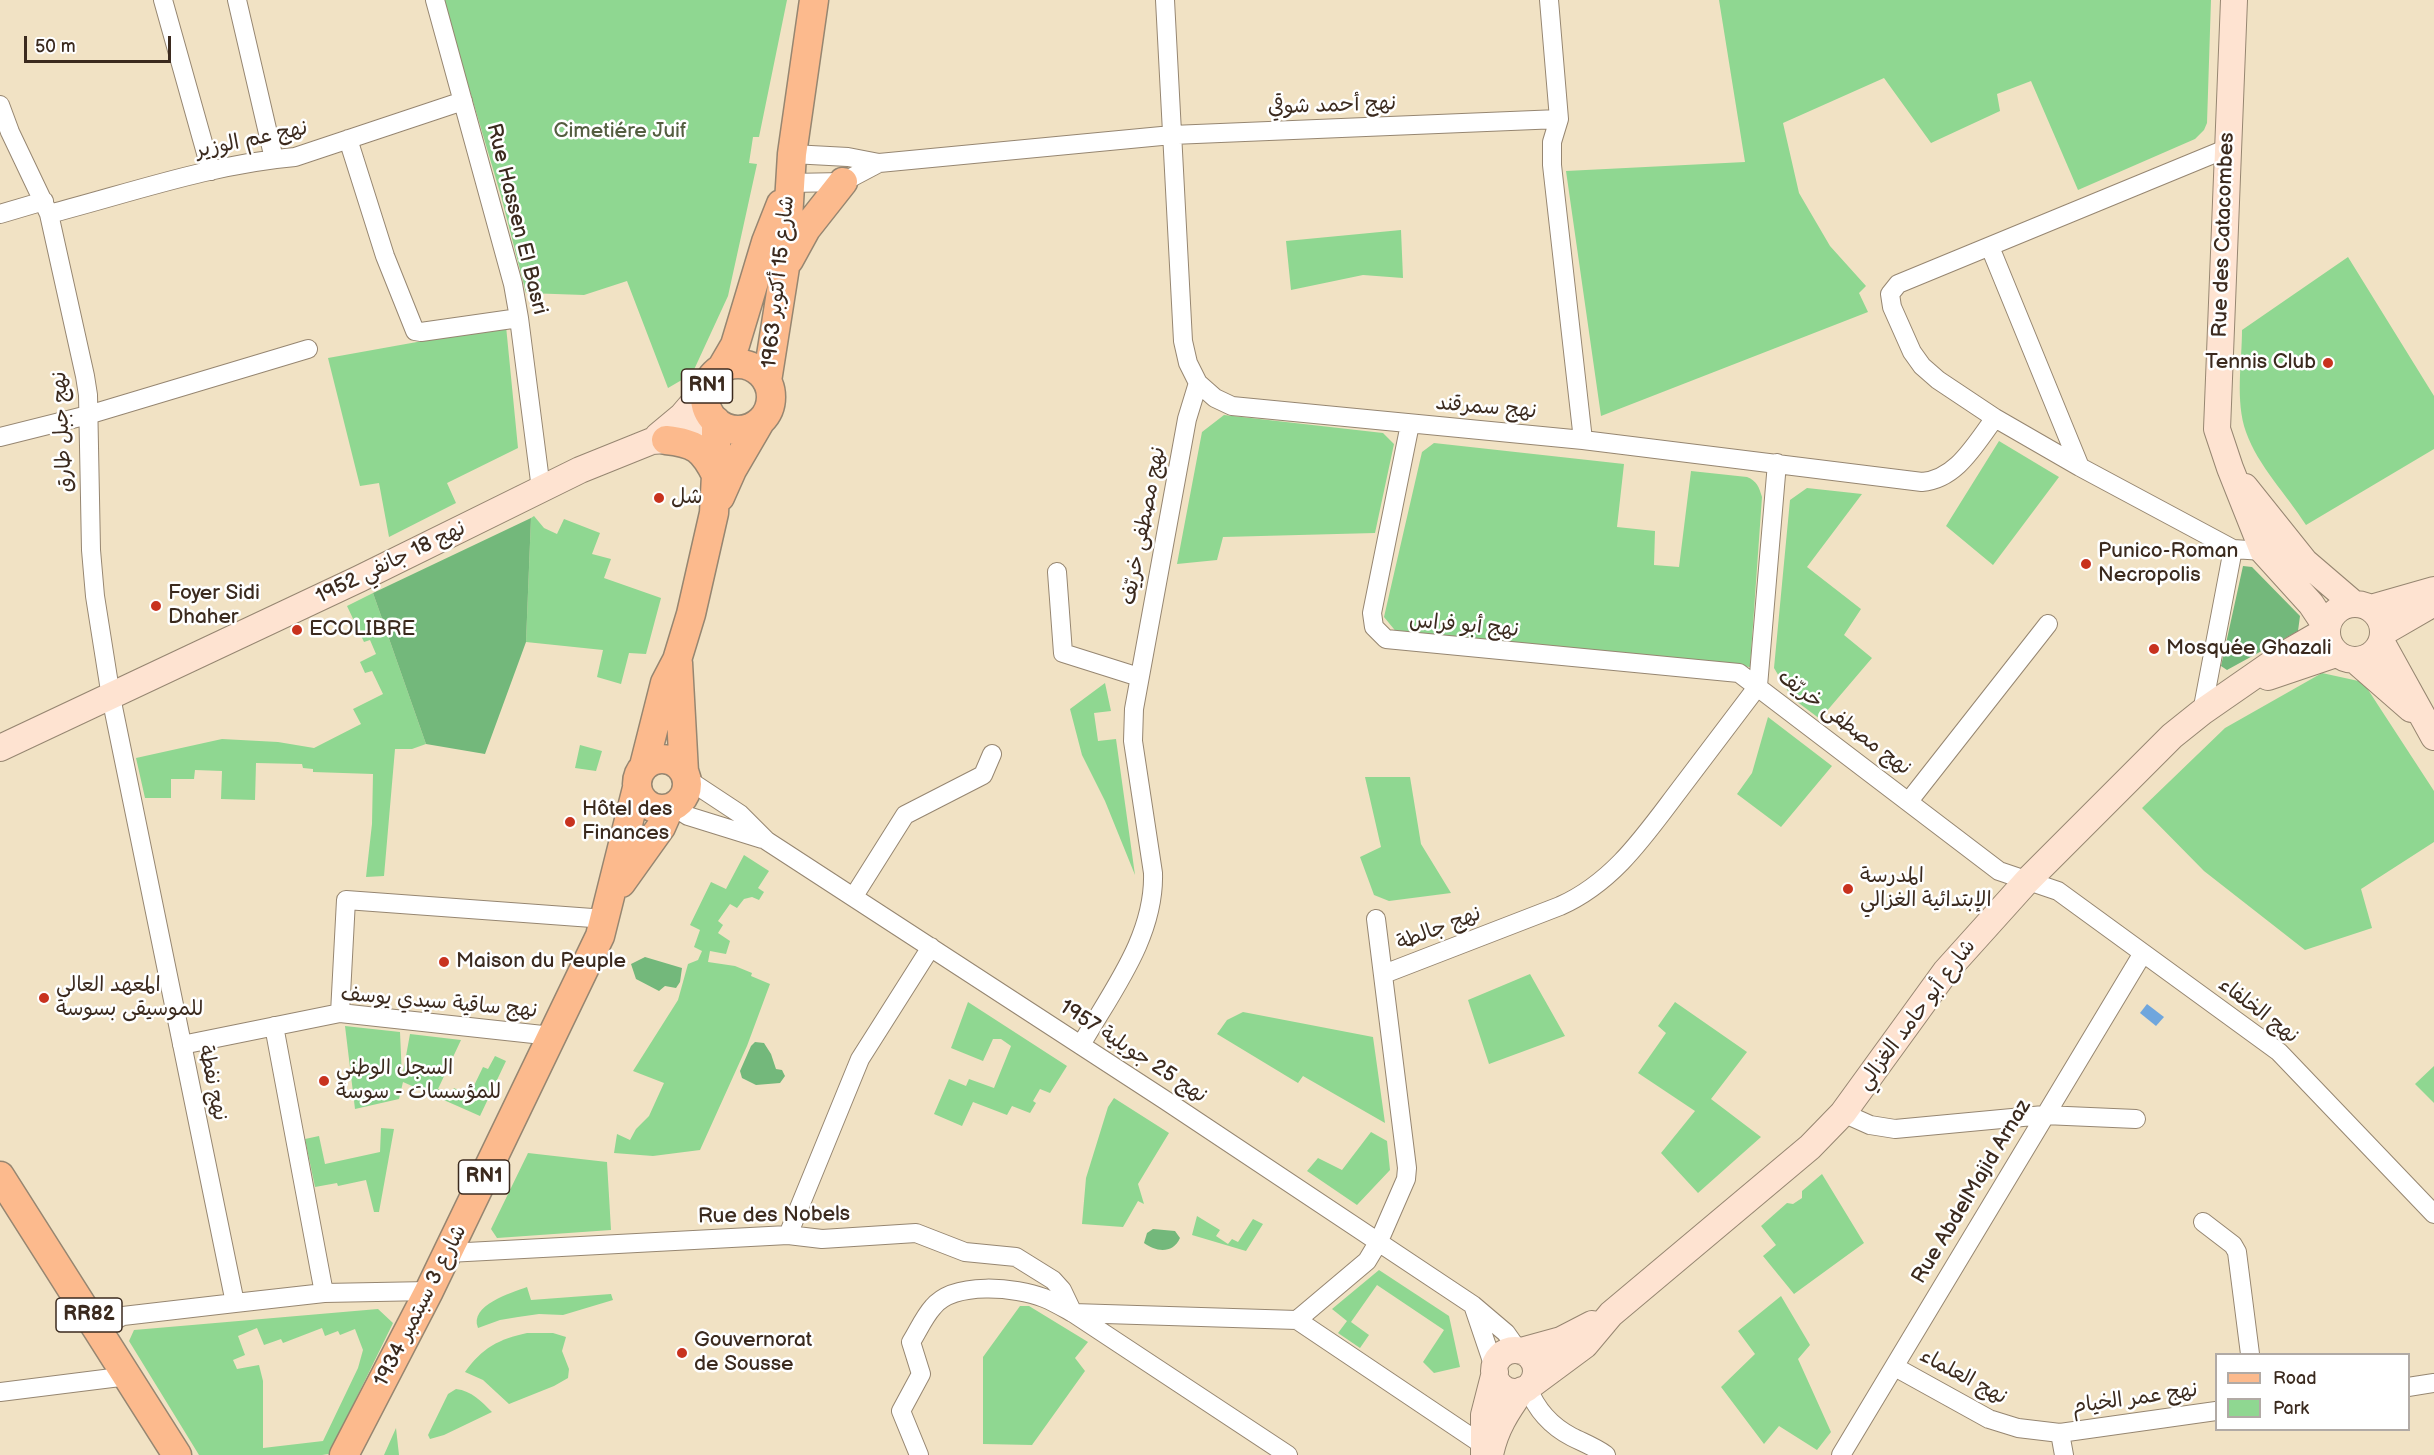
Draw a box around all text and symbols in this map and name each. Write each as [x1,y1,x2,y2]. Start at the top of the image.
scale bar [27,24,174,62]
text: 50 m [35,36,76,57]
street label: نهج أحمد شوقي [1267,91,1397,121]
street label: نهج عم الوزير [194,116,310,164]
park label: Cimetiére Juif [554,119,686,145]
street label: Rue Hassen El Basri [480,121,552,317]
street label: Rue des Catacombes [2208,132,2240,338]
street label: شارع 15 أكتوبر 1963 [757,195,801,369]
place label: Tennis Club [2205,350,2316,376]
marker: Tennis Club [2321,356,2335,370]
road number: RN1 [682,369,732,403]
street label: نهج جبل طارق [47,371,79,493]
street label: نهج سمرقند [1434,391,1538,425]
street label: نهج مصطفى خريّف [1116,445,1172,607]
place label: شل [671,485,702,511]
marker: شل [652,491,666,505]
street label: نهج 18 جانفي 1952 [312,516,470,610]
place label: Punico-Roman Necropolis [2098,539,2238,589]
marker: Punico-Roman Necropolis [2079,557,2093,571]
place label: Foyer Sidi Dhaher [168,581,260,631]
marker: Foyer Sidi Dhaher [149,599,163,613]
street label: نهج أبو فراس [1408,609,1520,643]
place label: ECOLIBRE [309,617,415,643]
marker: ECOLIBRE [290,623,304,637]
place label: Mosquée Ghazali [2166,636,2332,662]
marker: Mosquée Ghazali [2147,642,2161,656]
street label: نهج مصطفى خريّف [1772,665,1916,781]
place label: Hôtel des Finances [582,797,672,847]
marker: Hôtel des Finances [563,815,577,829]
place label: المدرسة الإبتدائية الغزالي [1860,864,1992,914]
marker: المدرسة الإبتدائية الغزالي [1841,882,1855,896]
street label: نهج جالطة [1393,901,1485,957]
street label: شارع أبو حامد الغزالي [1852,935,1982,1095]
place label: Maison du Peuple [456,949,626,975]
marker: Maison du Peuple [437,955,451,969]
place label: المعهد العالي للموسيقى بسوسة [56,973,203,1023]
street label: نهج الخلفاء [2213,973,2303,1049]
street label: نهج ساقية سيدي يوسف [340,982,538,1024]
marker: المعهد العالي للموسيقى بسوسة [37,991,51,1005]
street label: نهج 25 جويلية 1957 [1055,995,1211,1109]
street label: نهج نفطة [192,1043,232,1123]
place label: السجل الوطني للمؤسسات - سوسة [336,1056,501,1106]
marker: السجل الوطني للمؤسسات - سوسة [317,1074,331,1088]
street label: Rue AbdelMajid Arnaz [1907,1095,2037,1289]
road number: RN1 [458,1160,510,1194]
street label: Rue des Nobels [698,1202,850,1230]
street label: شارع 3 سبتمبر 1934 [369,1221,473,1391]
road number: RR82 [56,1298,122,1332]
place label: Gouvernorat de Sousse [694,1328,812,1378]
street label: نهج العلماء [1915,1343,2011,1411]
marker: Gouvernorat de Sousse [675,1346,689,1360]
legend [2215,1353,2410,1431]
text: Road [2273,1368,2317,1389]
street label: نهج عمر الخيام [2071,1378,2199,1420]
text: Park [2273,1398,2309,1419]

